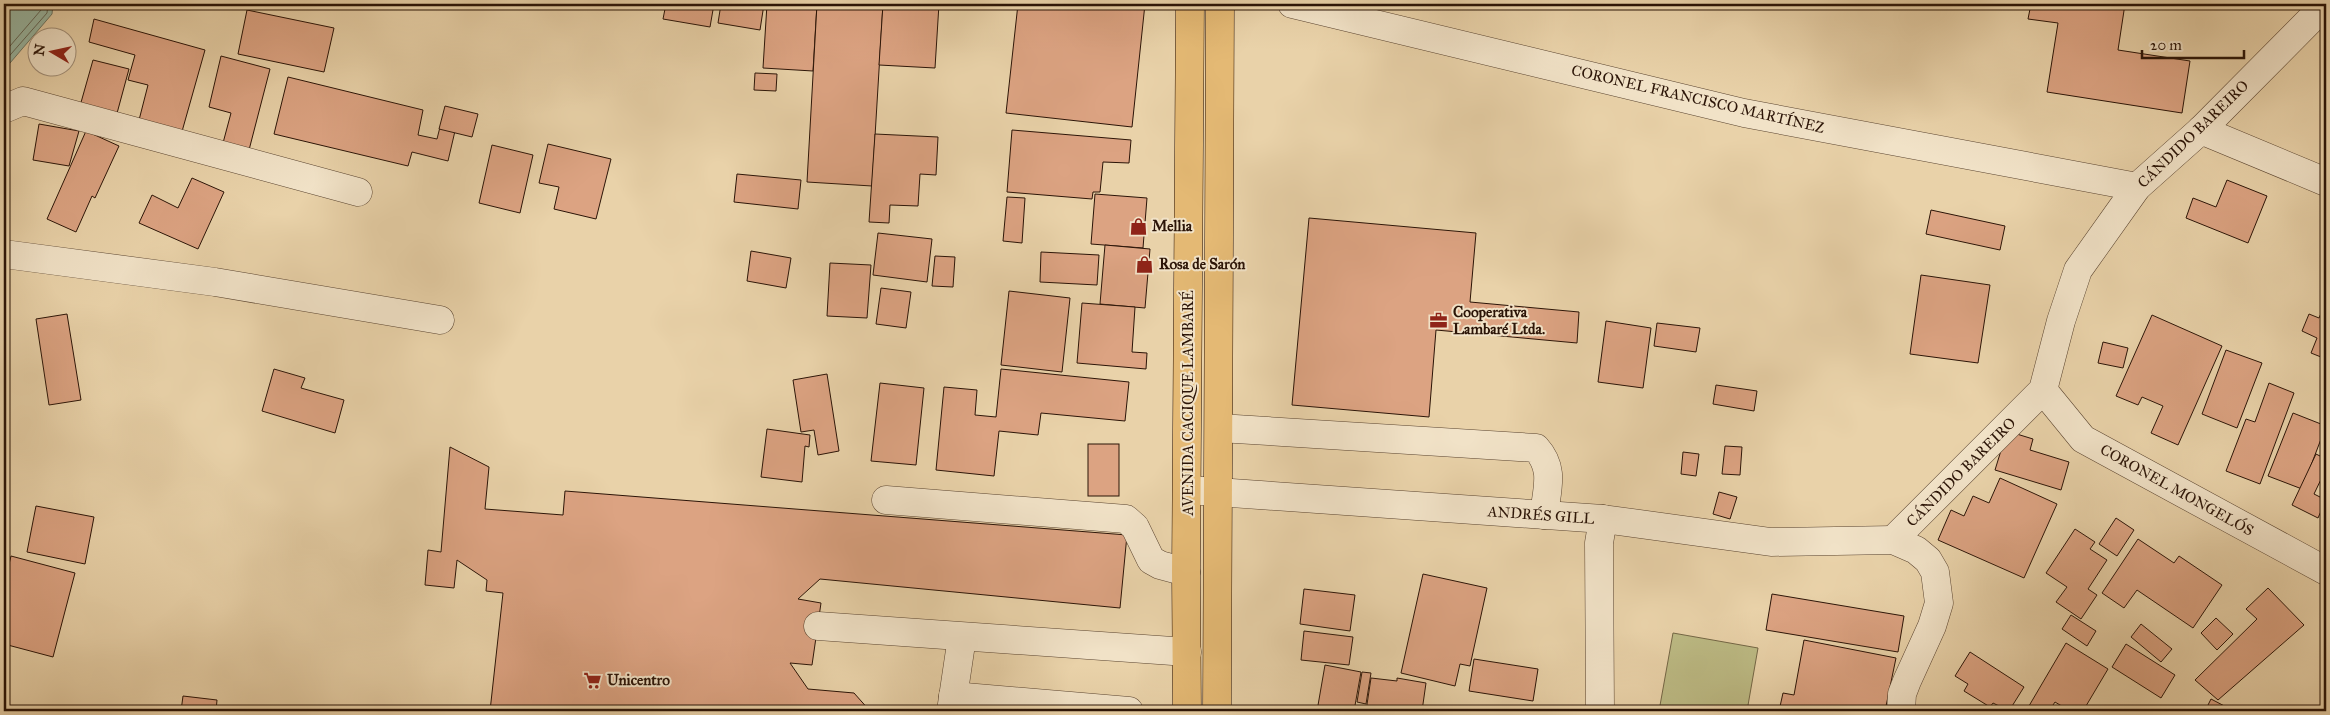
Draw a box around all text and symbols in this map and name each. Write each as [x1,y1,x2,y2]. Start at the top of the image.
north arrow [28,28,78,78]
scale bar [2142,28,2245,60]
text: 20 m [2150,36,2182,54]
text: N [30,43,49,57]
street label: CORONEL FRANCISCO MARTÍNEZ [1570,60,1827,137]
street label: CÁNDIDO BAREIRO [2133,76,2252,192]
shop icon: Mellia [1128,216,1148,236]
place label: Mellia [1152,217,1193,235]
shop icon: Rosa de Sarón [1135,254,1155,274]
place label: Rosa de Sarón [1159,255,1246,273]
street label: AVENIDA CACIQUE LAMBARÉ [1178,290,1197,517]
place label: Cooperativa Lambaré Ltda. [1453,303,1545,338]
office icon: Cooperativa Lambaré Ltda. [1429,311,1449,331]
street label: CÁNDIDO BAREIRO [1902,413,2019,530]
street label: CORONEL MONGELÓS [2097,439,2257,540]
street label: ANDRÉS GILL [1486,501,1595,528]
supermarket icon: Unicentro [583,670,603,690]
place label: Unicentro [607,671,670,689]

